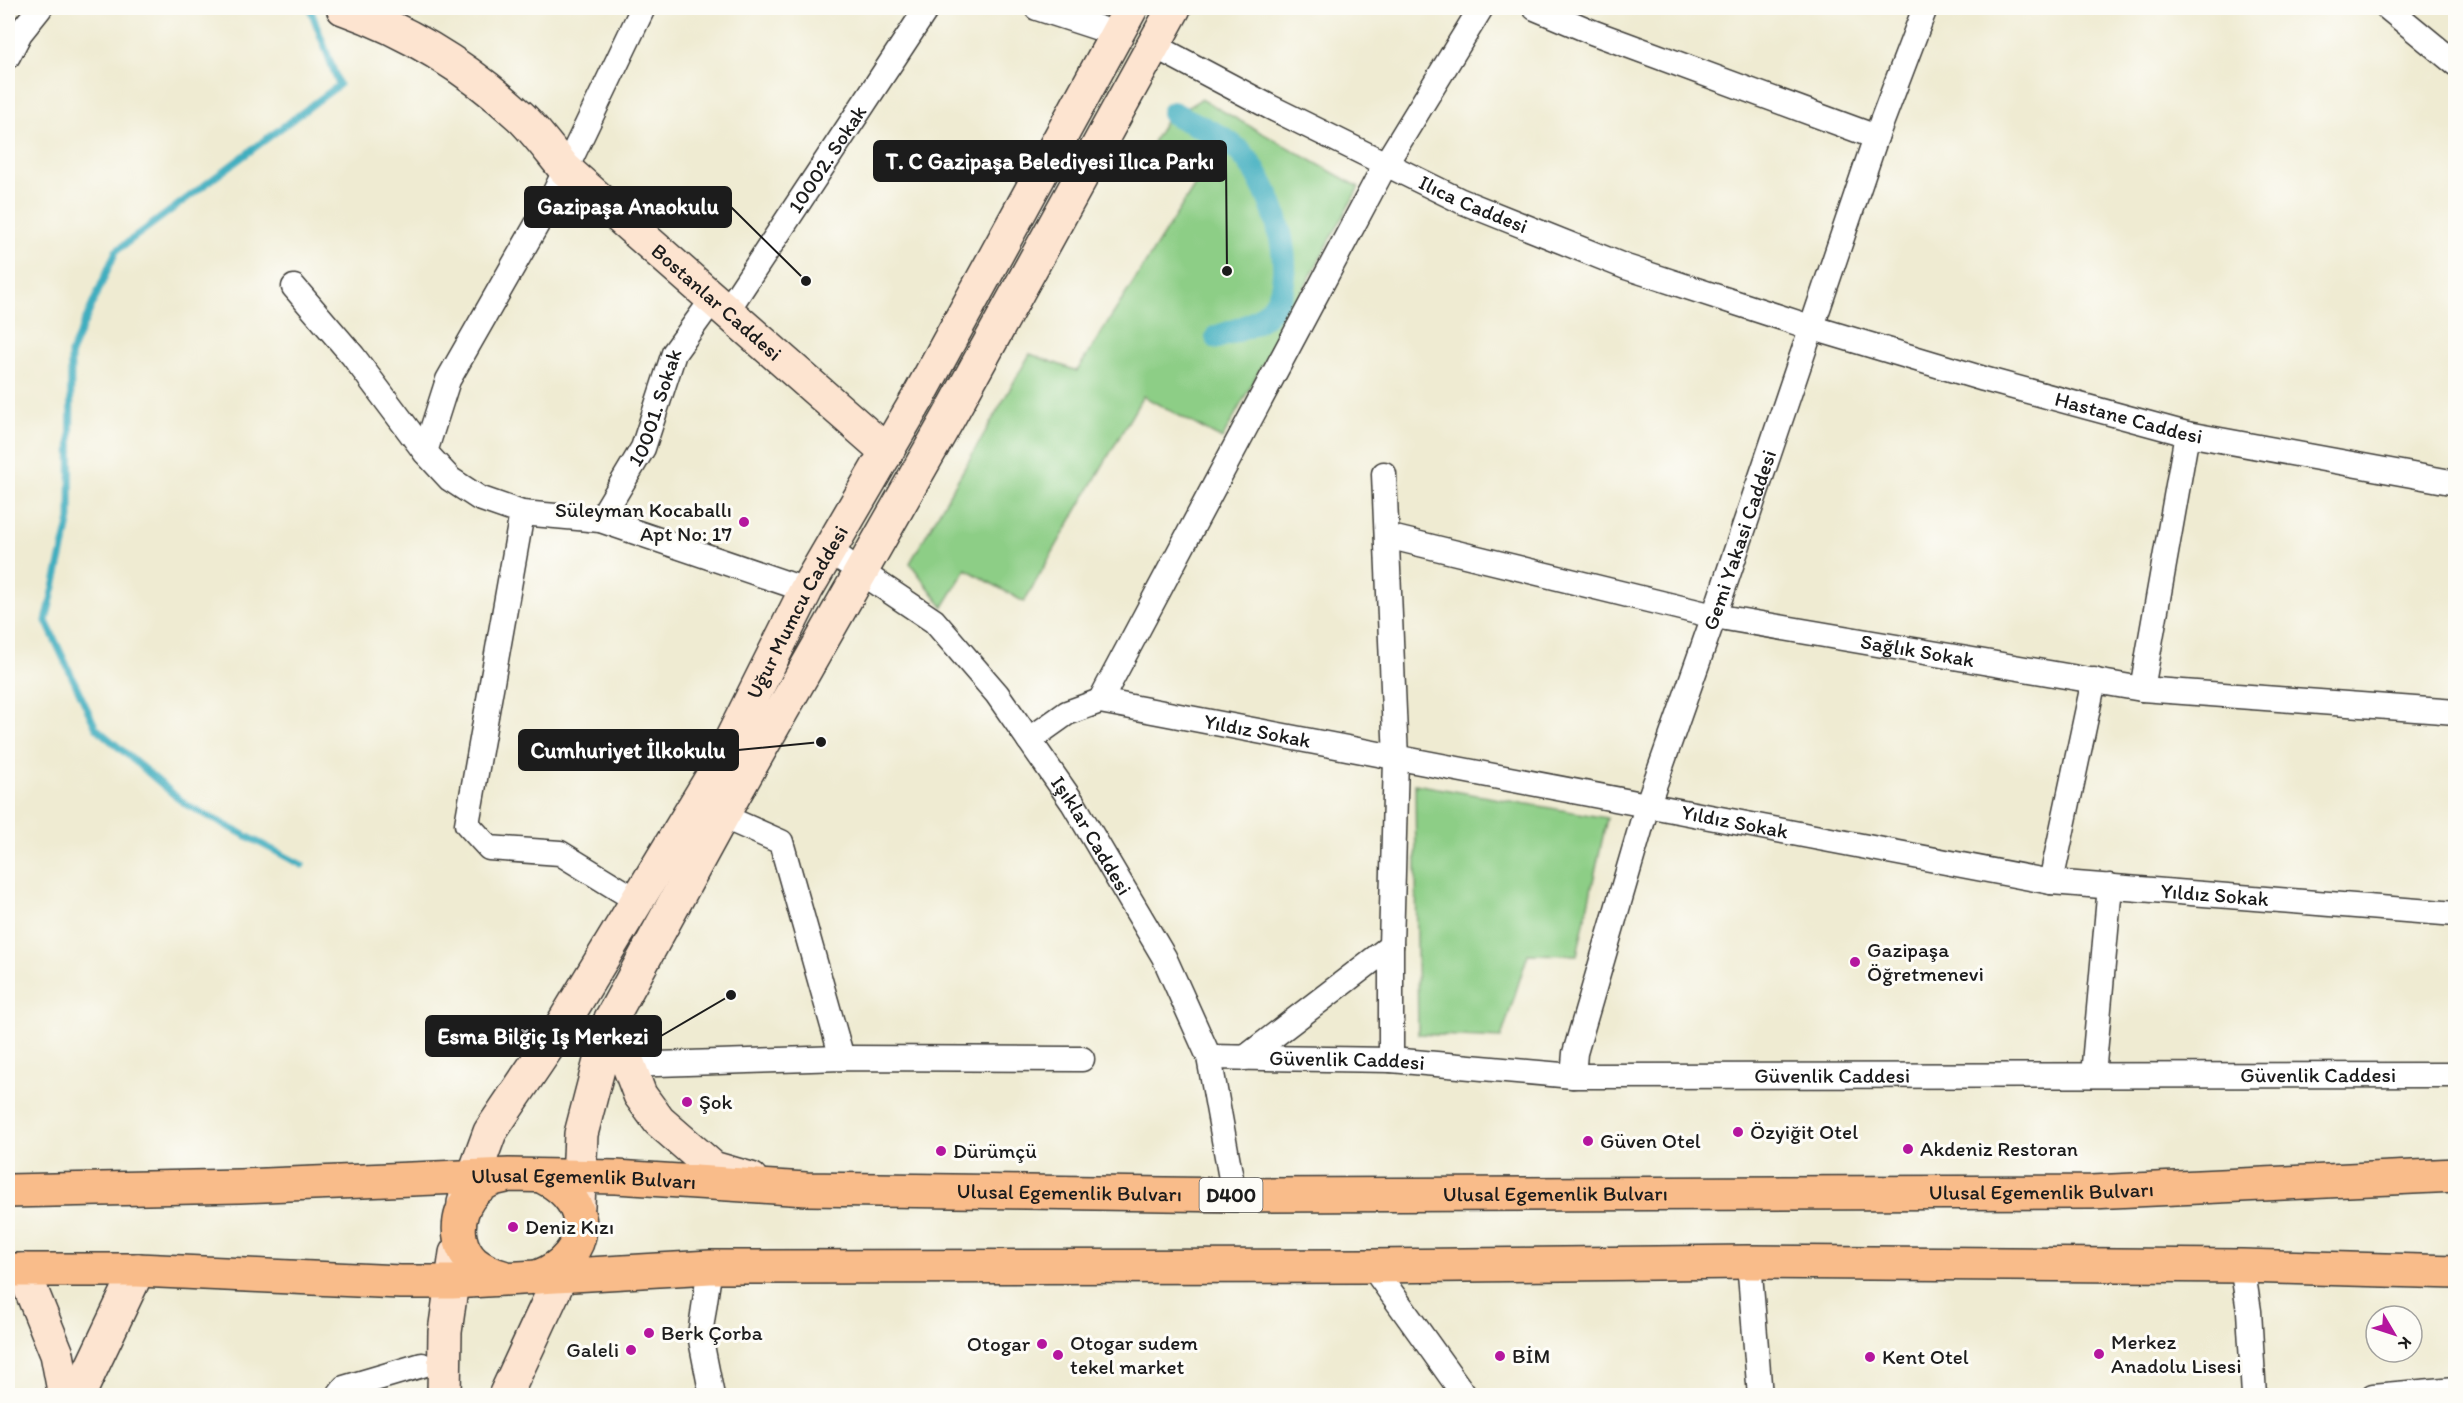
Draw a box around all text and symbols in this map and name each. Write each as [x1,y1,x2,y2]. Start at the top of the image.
street label: 10002. Sokak [782,100,872,217]
callout: T. C Gazipaşa Belediyesi Ilıca Parkı [874,141,1226,181]
text: T. C Gazipaşa Belediyesi Ilıca Parkı [885,148,1214,175]
street label: Ilıca Caddesi [1415,169,1532,238]
callout: Gazipaşa Anaokulu [525,187,731,227]
text: Gazipaşa Anaokulu [537,193,719,220]
street label: Bostanlar Caddesi [646,238,787,366]
street label: 10001. Sokak [622,345,687,471]
street label: Hastane Caddesi [2052,386,2205,449]
street label: Gemi Yakasi Caddesi [1697,447,1781,633]
place label: Süleyman Kocaballı Apt No: 17 [555,497,732,546]
marker: Süleyman Kocaballı Apt No: 17 [737,515,751,529]
street label: Uğur Mumcu Caddesi [741,521,853,703]
street label: Sağlık Sokak [1859,628,1976,672]
street label: Yıldız Sokak [1202,708,1313,753]
callout: Cumhuriyet İlkokulu [519,730,738,770]
text: Cumhuriyet İlkokulu [530,737,726,764]
street label: Işıklar Caddesi [1046,771,1138,899]
street label: Yıldız Sokak [1679,799,1791,844]
street label: Yıldız Sokak [2160,878,2270,911]
place label: Gazipaşa Öğretmenevi [1867,937,1984,986]
marker: Gazipaşa Öğretmenevi [1848,955,1862,969]
callout: Esma Bilğiç Iş Merkezi [426,1016,661,1056]
text: Esma Bilğiç Iş Merkezi [437,1023,649,1050]
street label: Güvenlik Caddesi [1269,1045,1426,1075]
street label: Güvenlik Caddesi [2240,1062,2396,1087]
street label: Güvenlik Caddesi [1754,1063,1910,1088]
place label: Şok [699,1089,733,1114]
marker: Şok [680,1095,694,1109]
place label: Özyiğit Otel [1750,1119,1858,1144]
marker: Özyiğit Otel [1731,1125,1745,1139]
place label: Güven Otel [1600,1128,1701,1153]
marker: Güven Otel [1581,1134,1595,1148]
place label: Akdeniz Restoran [1920,1136,2078,1161]
place label: Dürümçü [953,1138,1037,1163]
marker: Akdeniz Restoran [1901,1142,1915,1156]
marker: Dürümçü [934,1144,948,1158]
street label: Ulusal Egemenlik Bulvarı [471,1162,697,1194]
street label: Ulusal Egemenlik Bulvarı [1929,1176,2154,1205]
street label: Ulusal Egemenlik Bulvarı [957,1178,1182,1206]
road number: D400 [1200,1178,1262,1212]
street label: Ulusal Egemenlik Bulvarı [1443,1180,1668,1206]
place label: Deniz Kızı [525,1214,614,1239]
marker: Deniz Kızı [506,1220,520,1234]
north arrow [2364,1304,2424,1364]
place label: Berk Çorba [661,1320,763,1345]
marker: Berk Çorba [642,1326,656,1340]
place label: Merkez Anadolu Lisesi [2111,1329,2241,1378]
place label: Otogar sudem tekel market [1070,1330,1198,1379]
place label: Otogar [967,1331,1031,1356]
text: K [2394,1333,2416,1354]
place label: Galeli [566,1337,619,1362]
marker: Otogar [1035,1337,1049,1351]
marker: Galeli [624,1343,638,1357]
place label: BİM [1512,1343,1550,1368]
place label: Kent Otel [1882,1344,1969,1369]
marker: Merkez Anadolu Lisesi [2092,1347,2106,1361]
marker: Otogar sudem tekel market [1051,1348,1065,1362]
marker: BİM [1493,1349,1507,1363]
marker: Kent Otel [1863,1350,1877,1364]

